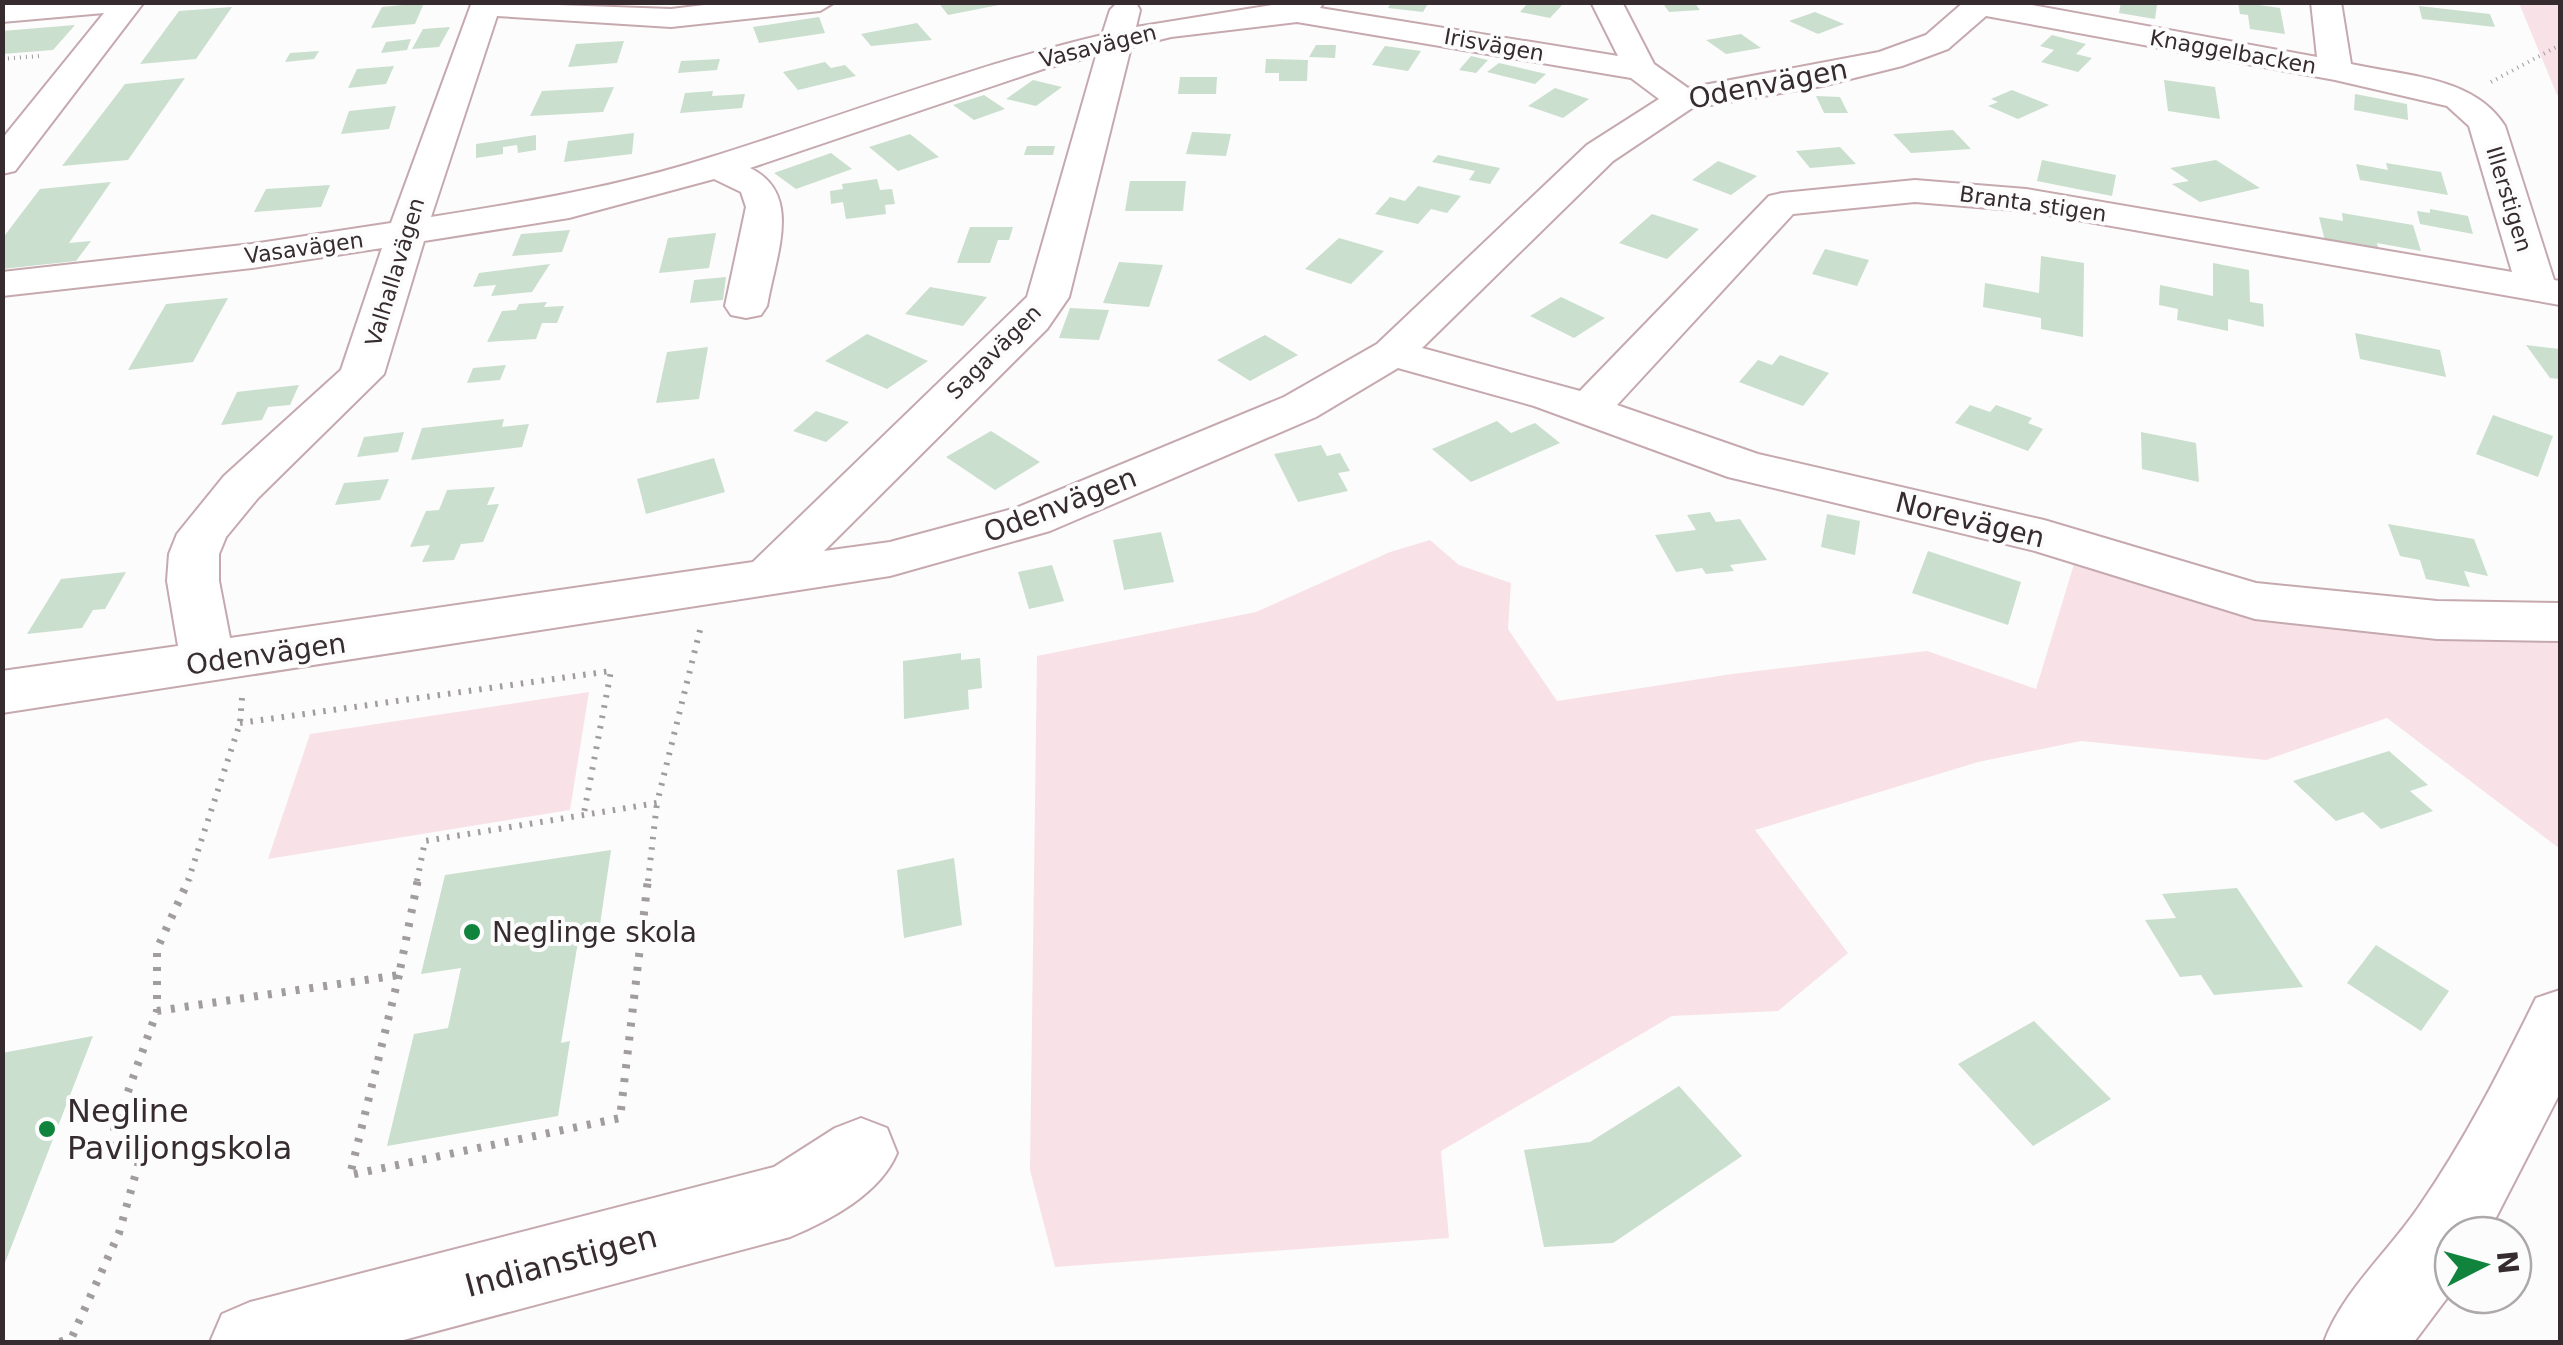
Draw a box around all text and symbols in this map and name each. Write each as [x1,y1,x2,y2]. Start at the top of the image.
street label: Vasavägen [1037,19,1159,73]
street label: Irisvägen [1442,24,1546,66]
street label: Knaggelbacken [2148,25,2318,79]
street label: Odenvägen [1686,52,1850,116]
street label: Illerstigen [2481,143,2537,255]
street label: Branta stigen [1958,181,2108,227]
street label: Valhallavägen [361,195,429,349]
street label: Vasavägen [243,227,365,269]
street label: Sagavägen [942,300,1046,404]
street label: Odenvägen [979,461,1141,549]
street label: Norevägen [1892,486,2048,554]
street label: Odenvägen [184,626,348,682]
place label: Neglinge skola [492,916,697,949]
marker: Neglinge skola [461,921,483,943]
place label: Negline Paviljongskola [67,1092,292,1167]
marker: Negline Paviljongskola [36,1118,58,1140]
north arrow [2433,1215,2533,1315]
street label: Indianstigen [461,1217,661,1305]
text: N [2490,1249,2525,1276]

